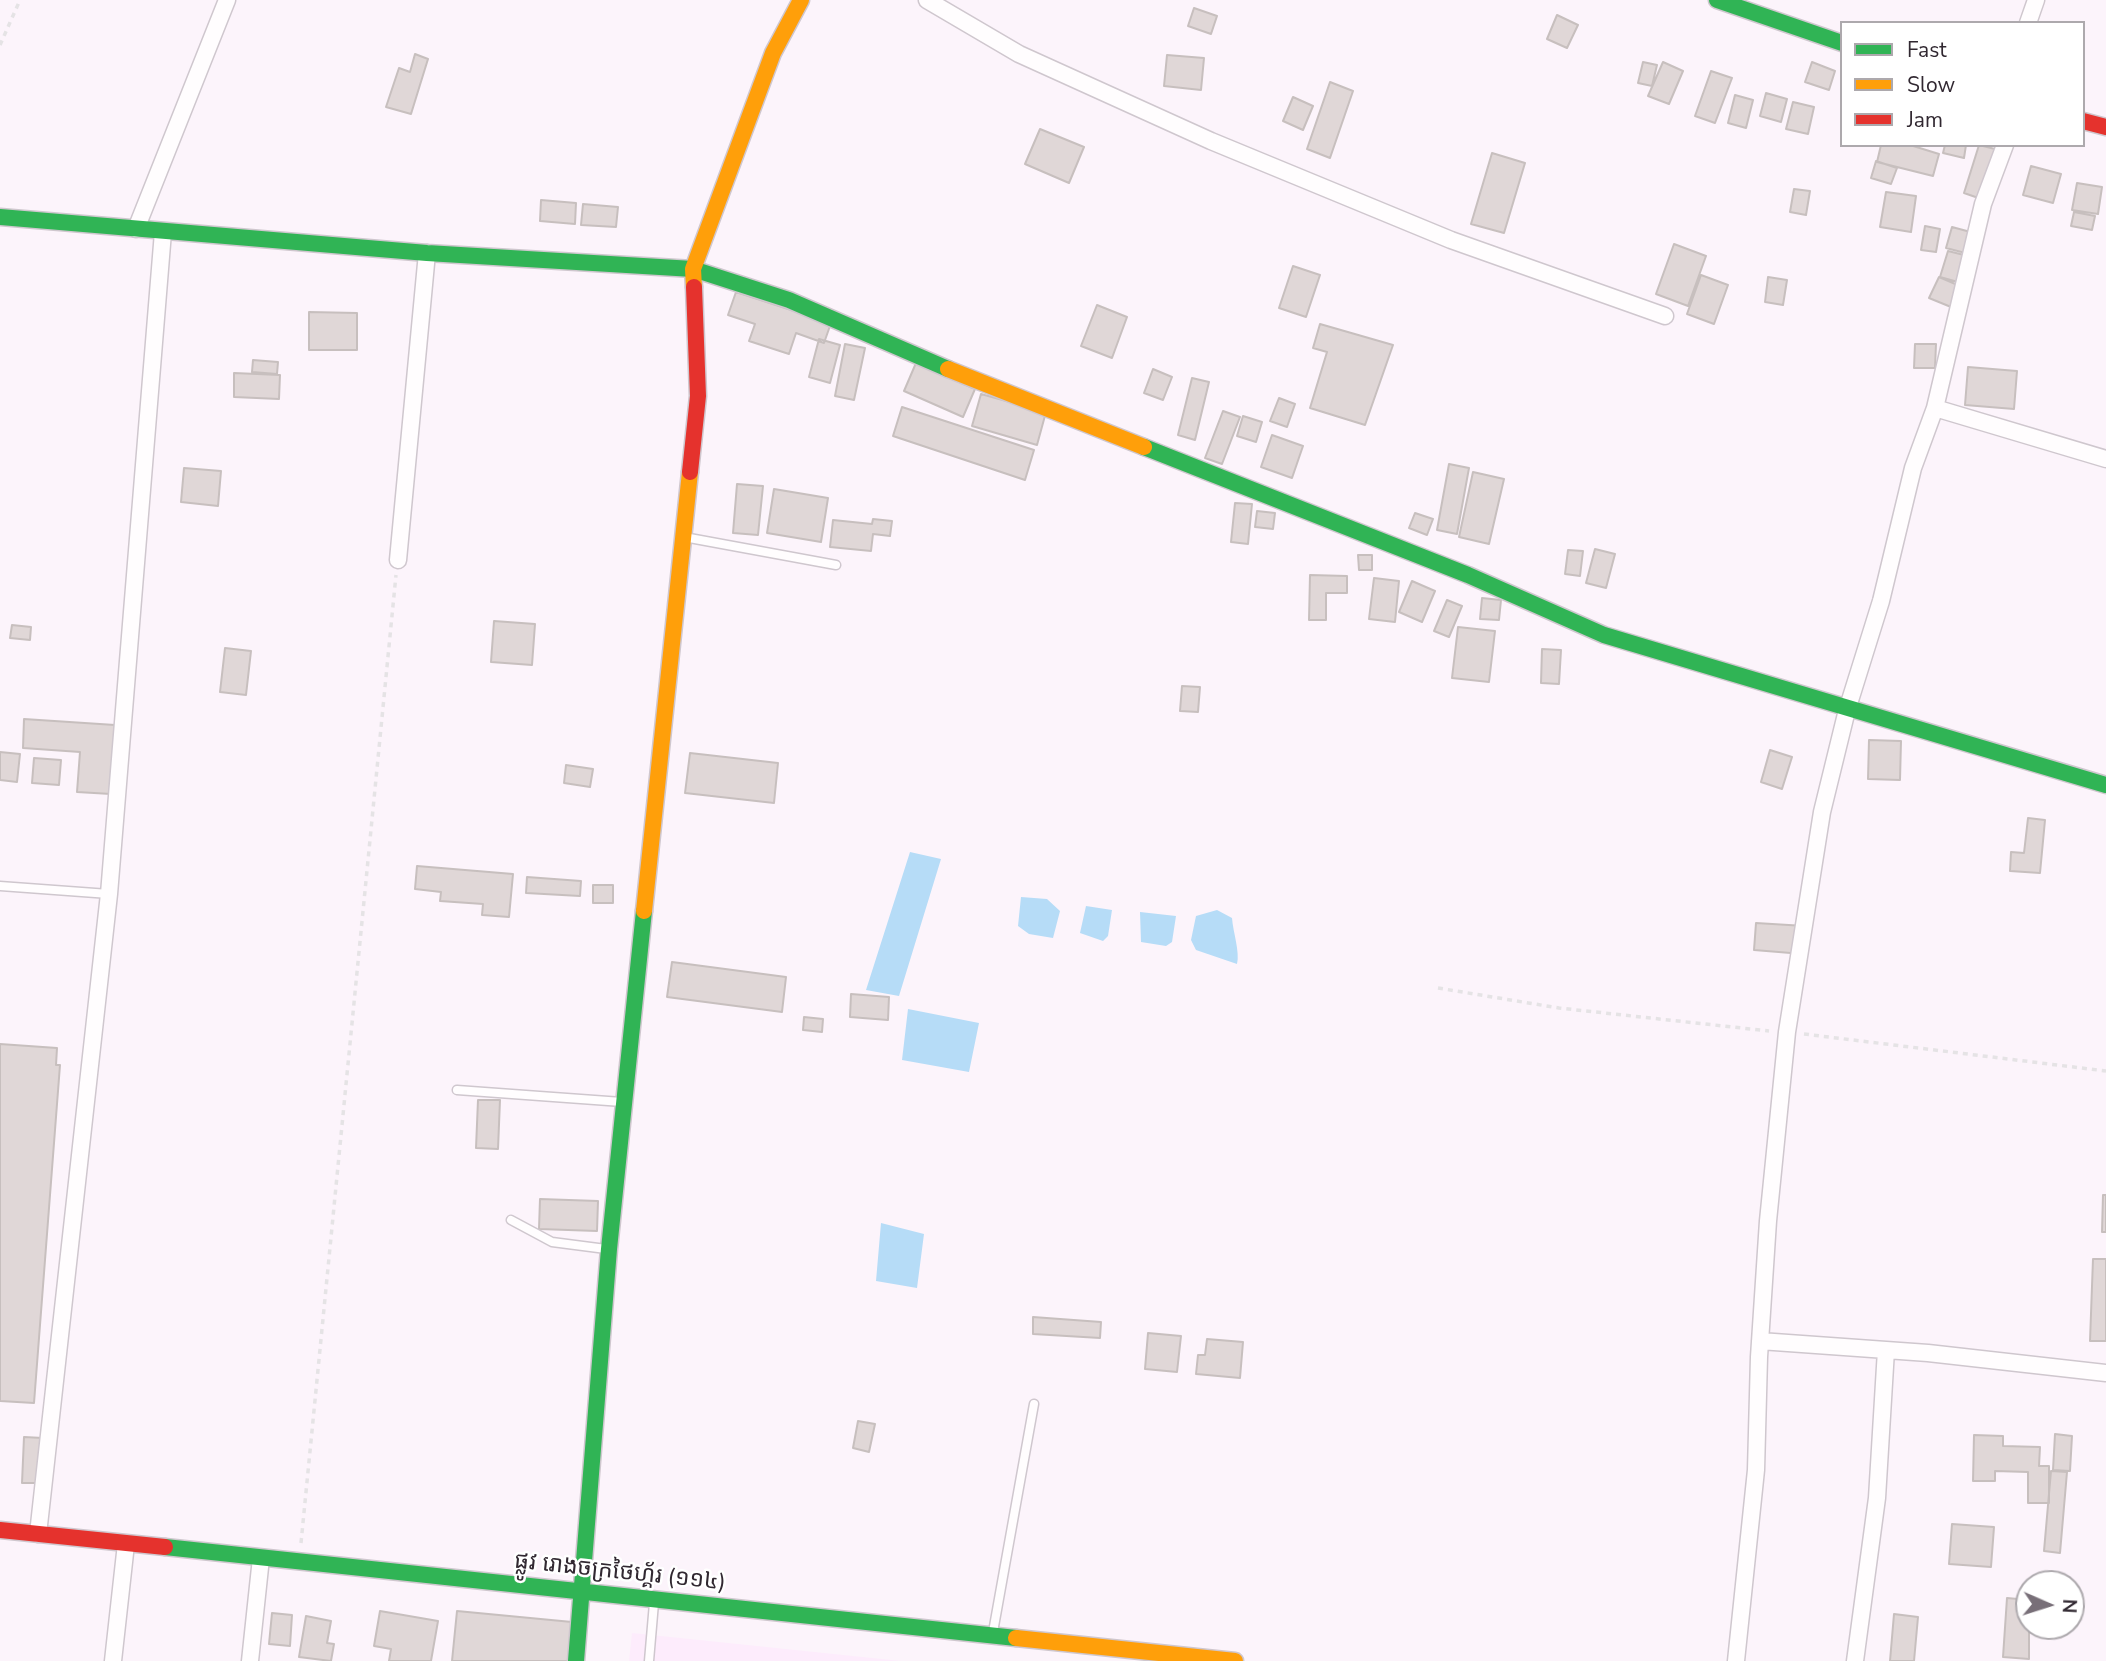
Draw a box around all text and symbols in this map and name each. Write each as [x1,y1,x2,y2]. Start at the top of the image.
legend [1840,21,2085,147]
text: Fast [1907,36,1947,64]
text: Slow [1907,71,1955,99]
text: Jam [1907,106,1943,134]
street label: ផ្លូវ រោងចក្រថៃហ្គ័រ (១១៤) [513,1548,727,1598]
north arrow [2015,1570,2085,1640]
text: N [2056,1598,2082,1614]

